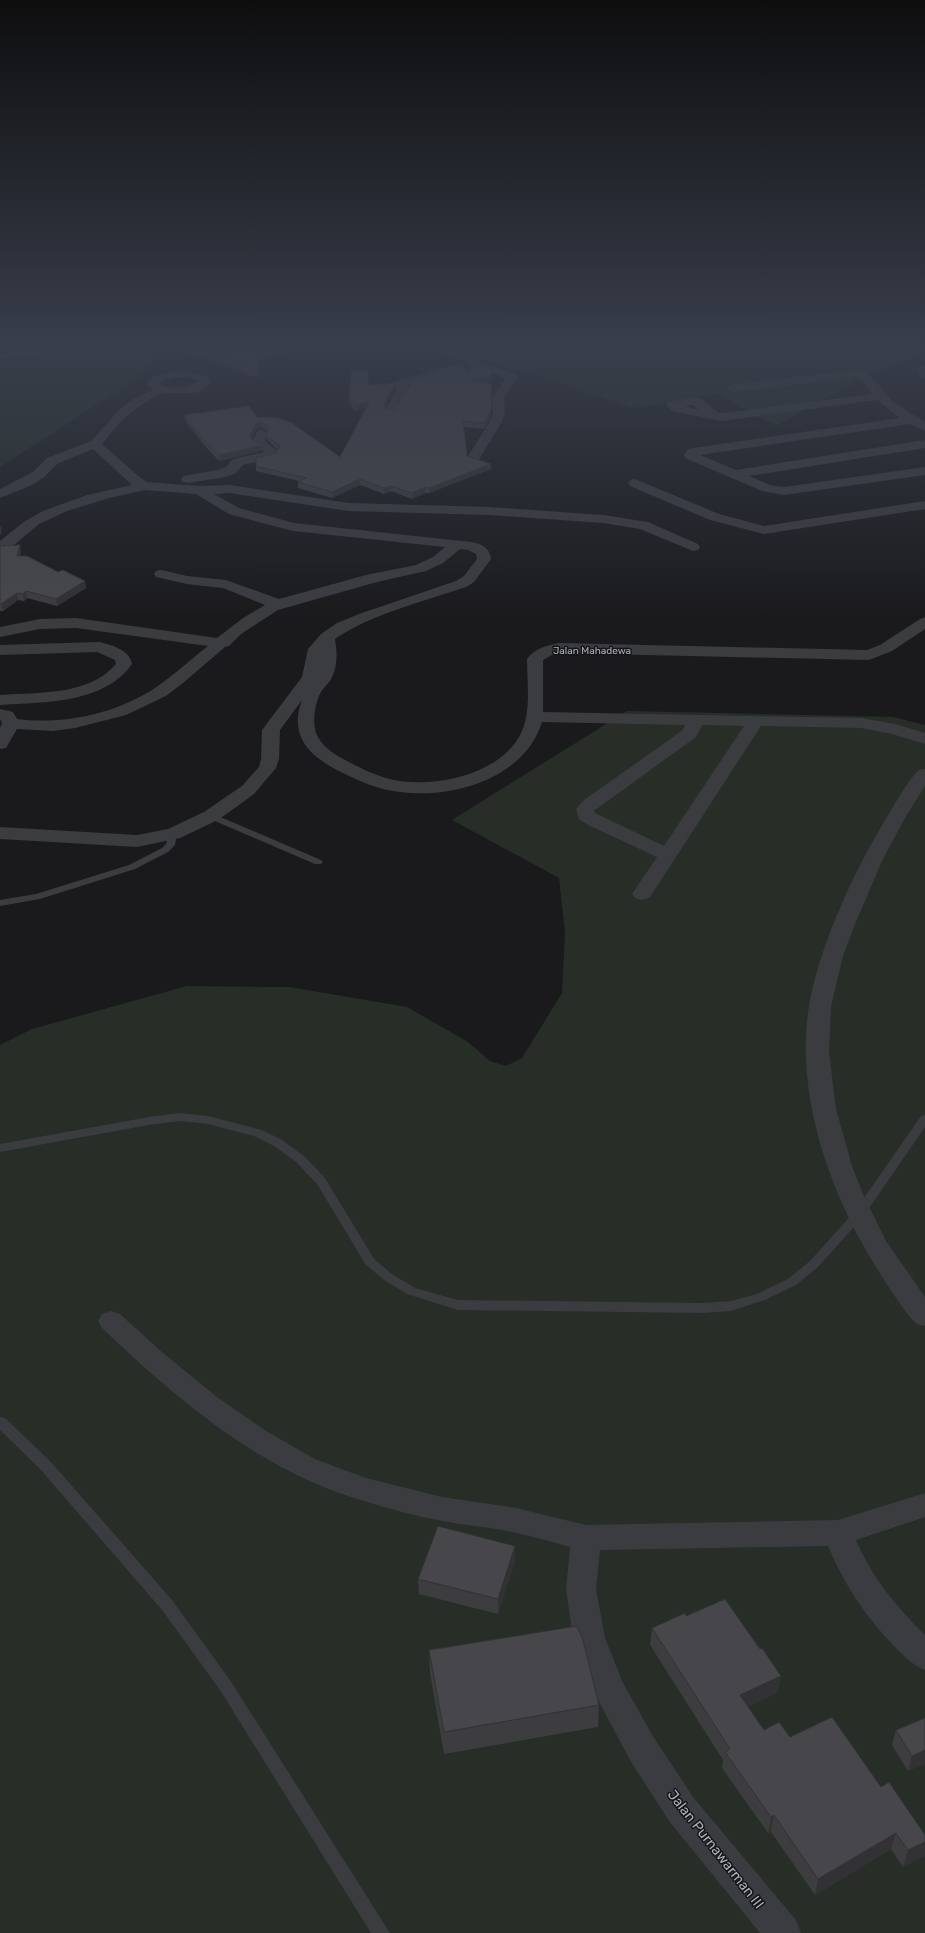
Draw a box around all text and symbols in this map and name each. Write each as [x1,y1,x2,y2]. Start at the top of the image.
street label: Jalan Mahadewa [553,645,631,657]
street label: Jalan Purnawarman III [664,1786,767,1912]

